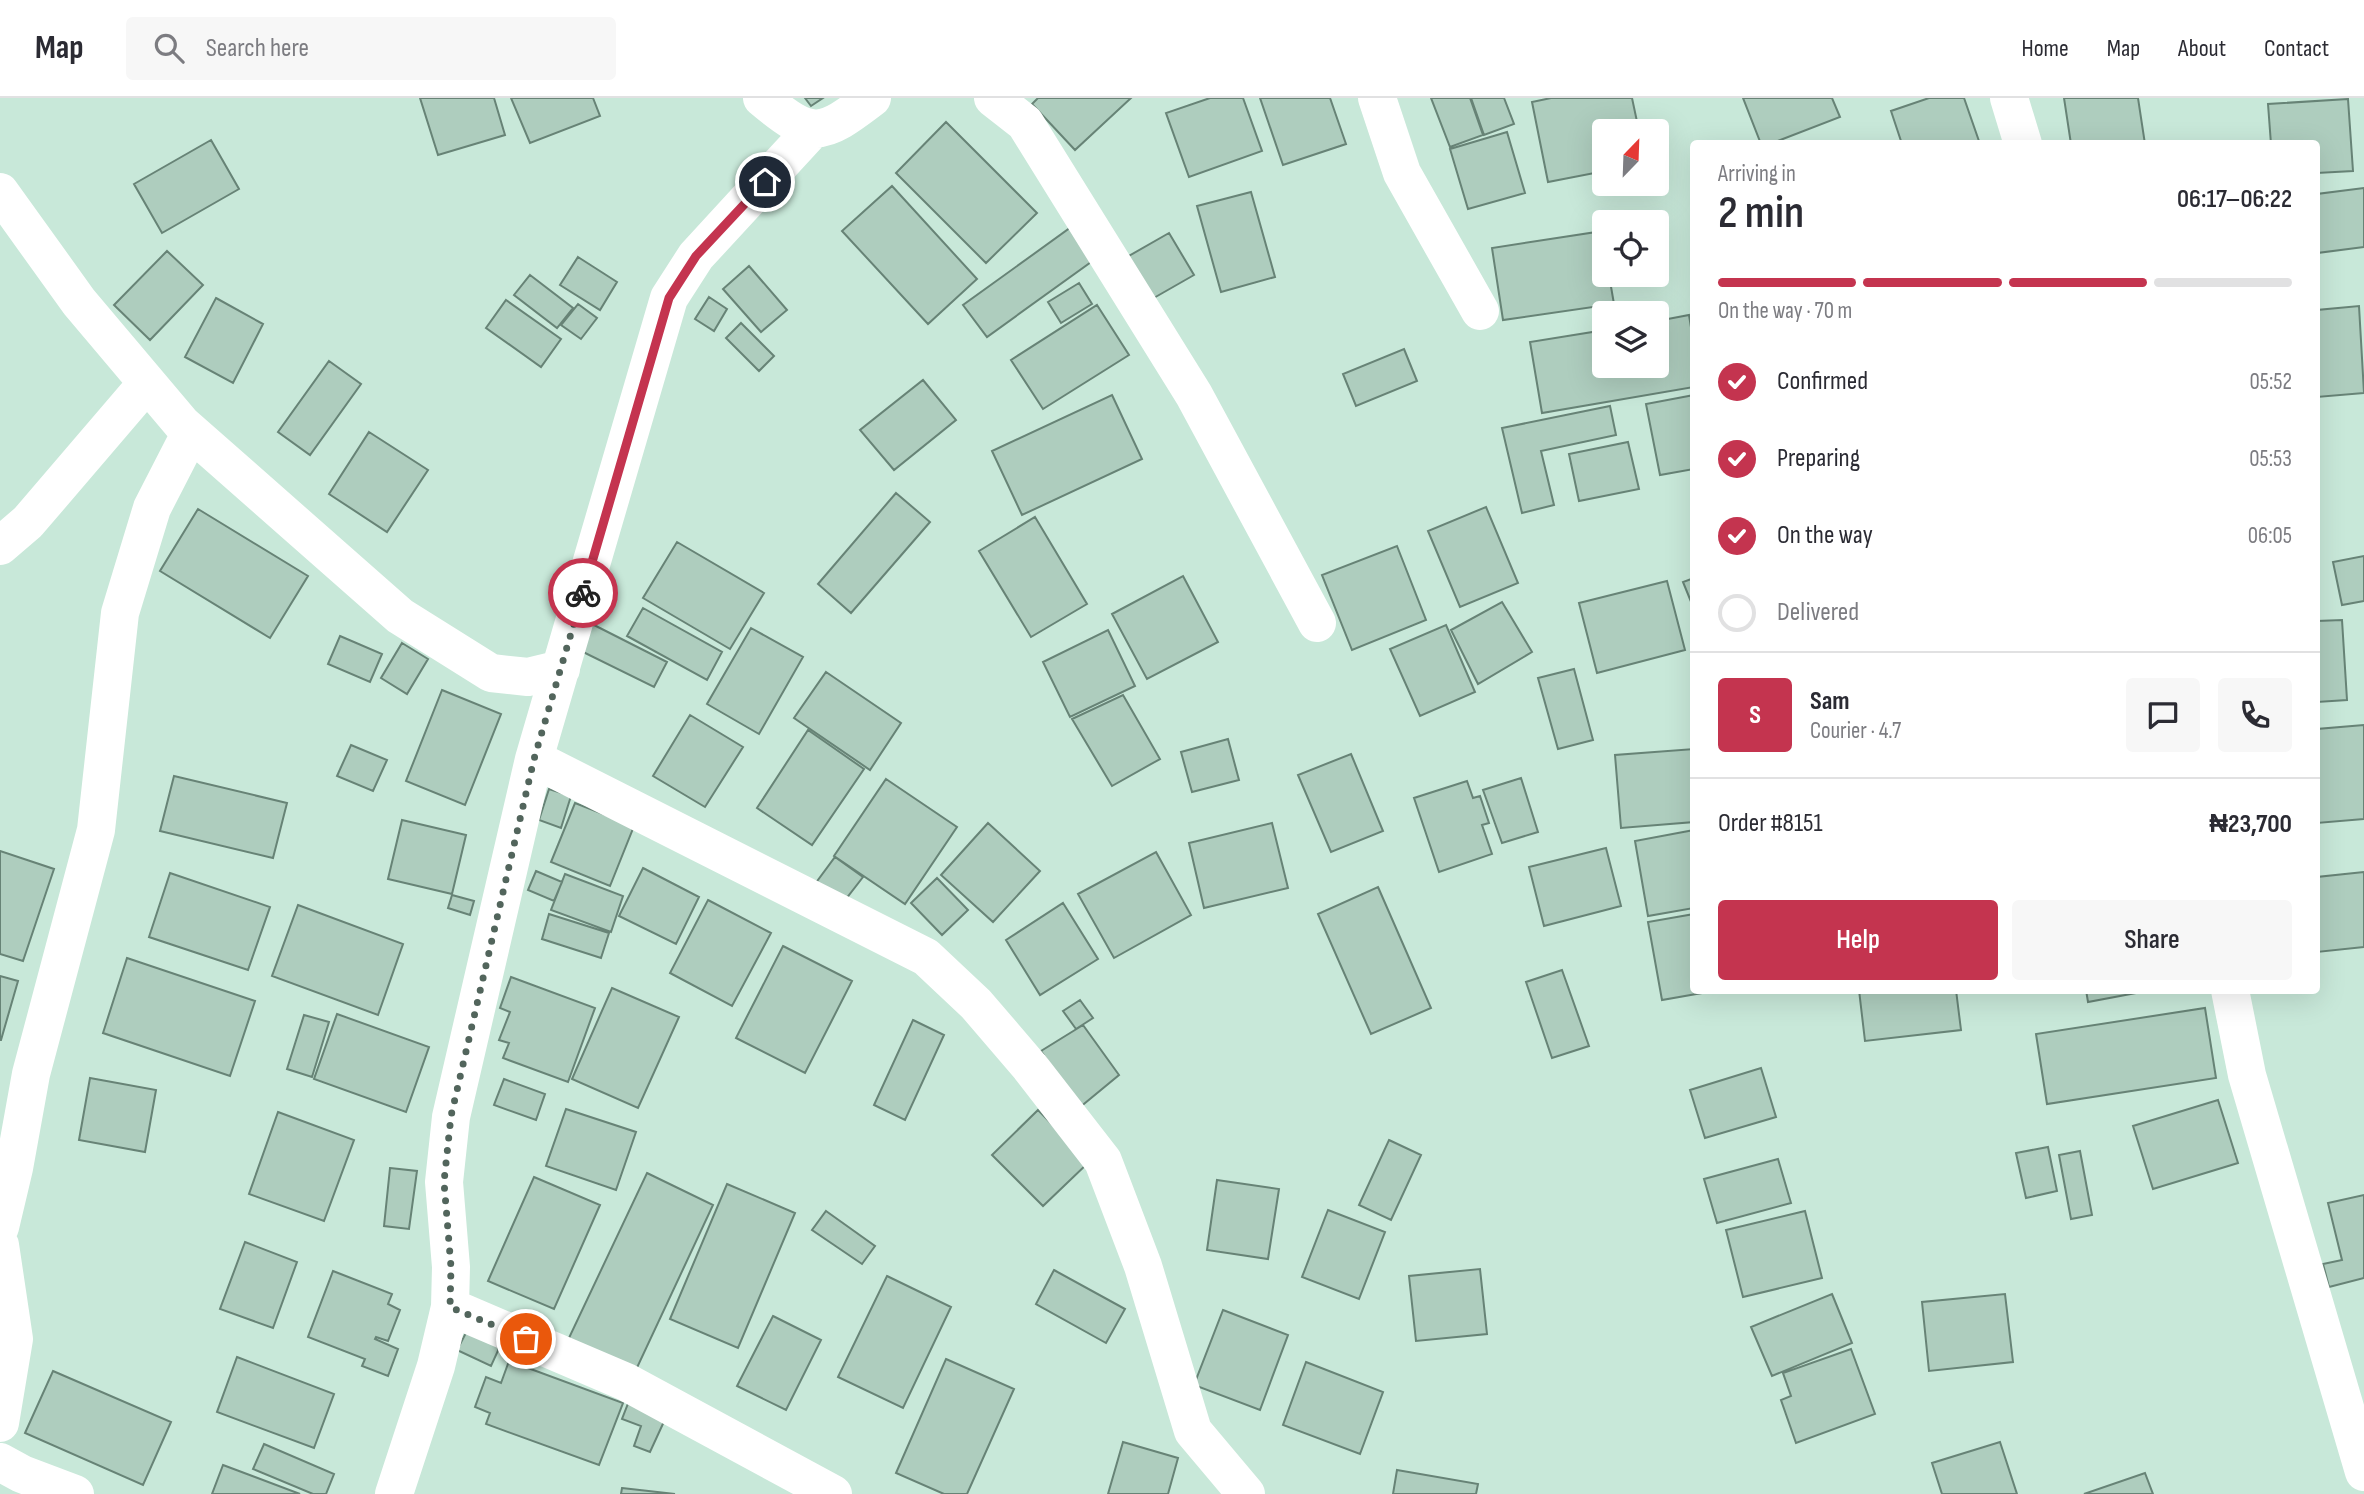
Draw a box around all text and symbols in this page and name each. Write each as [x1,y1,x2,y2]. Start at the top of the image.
search box [126,17,616,80]
text: Map [35,28,84,68]
icon: search [150,29,188,67]
text: Search here [206,33,309,64]
text: Home [2021,34,2069,63]
text: Map [2107,34,2140,63]
text: About [2178,34,2226,63]
text: Contact [2264,34,2329,63]
north arrow [1592,119,1670,196]
map controls [1592,119,1669,378]
pin [735,152,795,212]
text: Arriving in [1718,160,1796,188]
icon: home [746,163,784,201]
text: 06:17–06:22 [2177,184,2292,215]
text: 2 min [1718,186,1804,241]
button: locate [1592,210,1669,287]
text: On the way · 70 m [1718,297,1852,325]
button: layers [1592,301,1669,378]
icon: check [1718,363,1756,401]
text: Confirmed [1777,366,1868,397]
text: 05:52 [2249,368,2292,396]
icon: check [1718,440,1756,478]
text: Preparing [1777,443,1860,474]
text: 05:53 [2249,445,2292,473]
icon: check [1718,517,1756,555]
text: On the way [1777,520,1873,551]
text: 06:05 [2248,522,2292,550]
courier [548,558,618,628]
icon: bike [564,574,602,612]
text: Delivered [1777,597,1859,628]
button: chat [2126,678,2200,752]
button: phone [2218,678,2292,752]
text: Sam [1810,686,1850,717]
text: S [1749,700,1761,731]
text: Courier · 4.7 [1810,717,1901,745]
text: Order #8151 [1718,808,1823,839]
text: ₦23,700 [2209,809,2292,840]
button: Help [1718,900,1998,980]
button: Share [2012,900,2292,980]
pin [496,1309,556,1369]
icon: bag [507,1320,545,1358]

